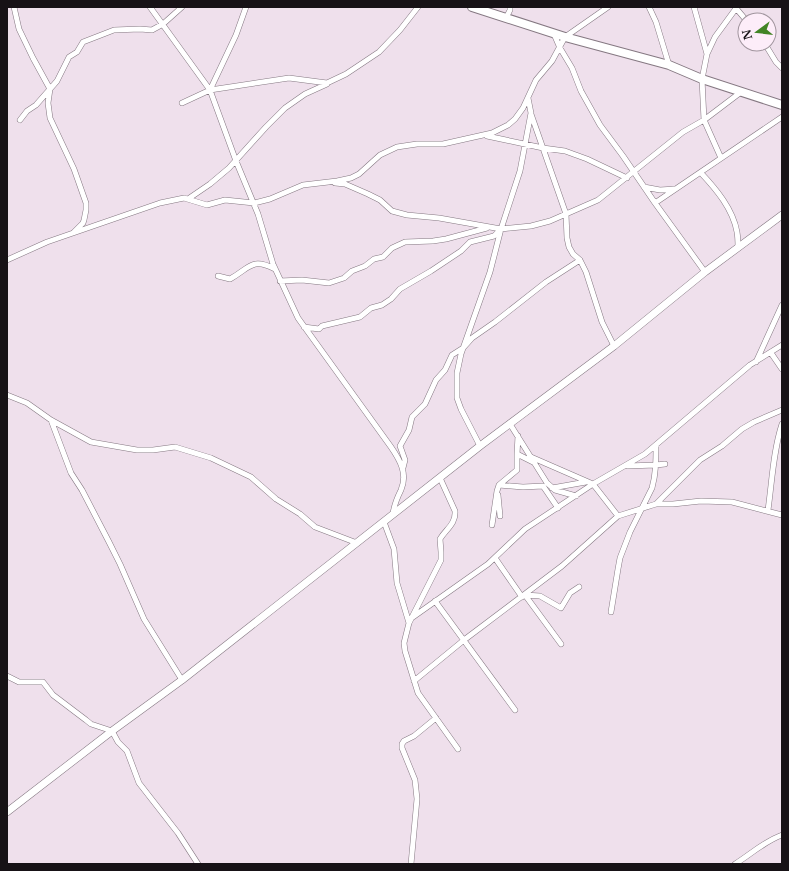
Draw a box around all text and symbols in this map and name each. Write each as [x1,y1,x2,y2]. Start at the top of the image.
north arrow [737,12,777,52]
text: N [739,27,755,41]

